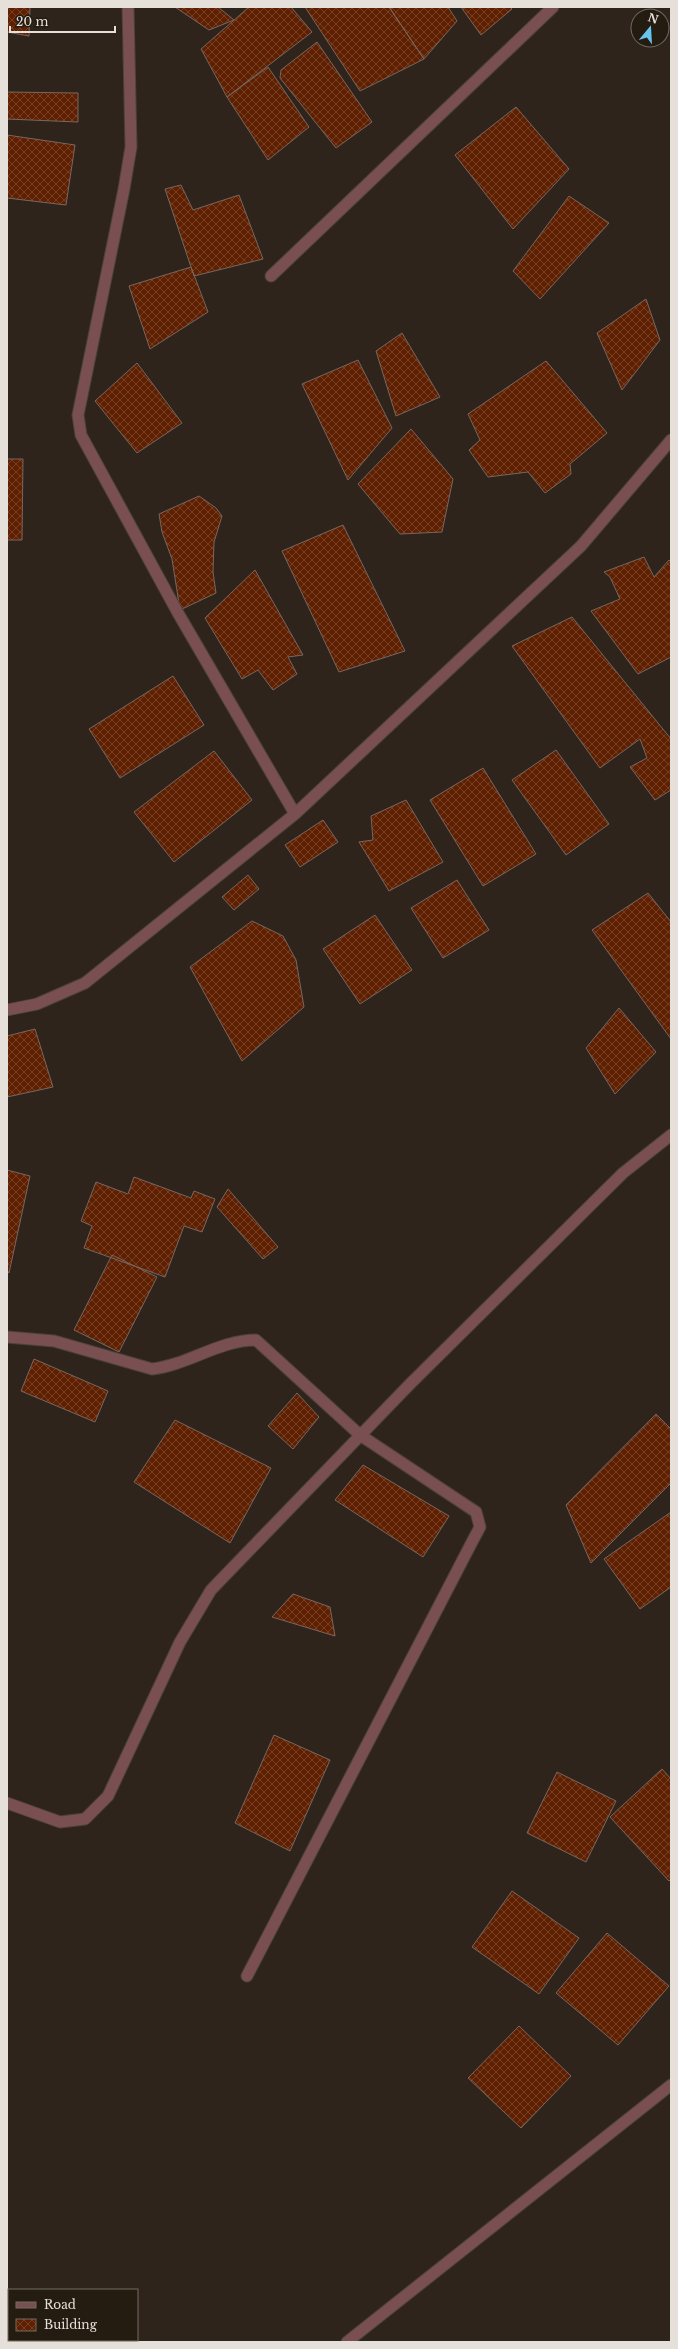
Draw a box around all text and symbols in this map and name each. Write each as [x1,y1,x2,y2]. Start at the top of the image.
scale bar [10,8,115,34]
north arrow [630,8,670,48]
text: N [646,10,661,27]
text: 20 m [16,14,48,29]
legend [8,2289,138,2341]
text: Road [44,2297,76,2312]
text: Building [44,2317,98,2332]

